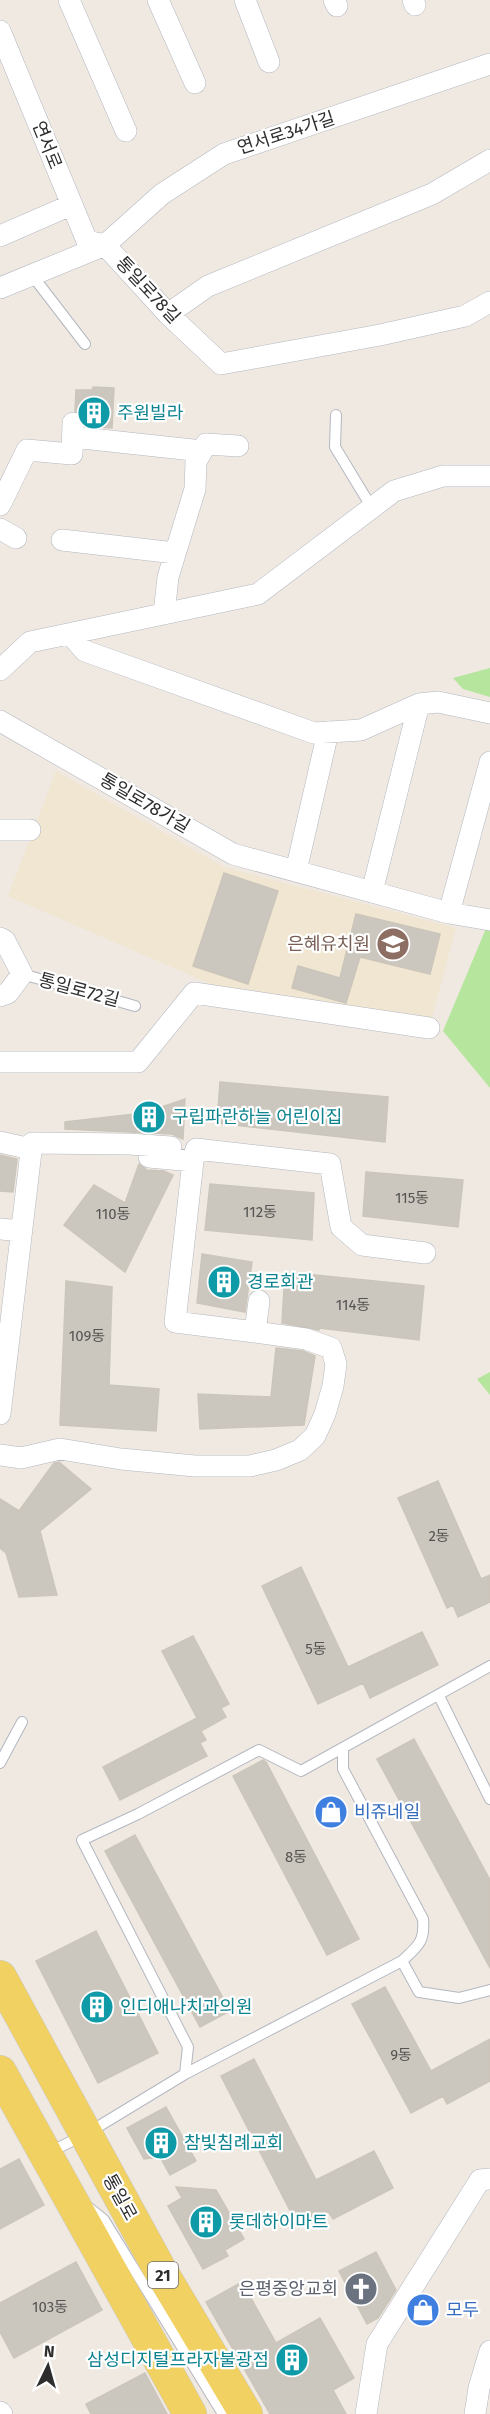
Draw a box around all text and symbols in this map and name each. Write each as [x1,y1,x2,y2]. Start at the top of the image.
street label: 연서로34가길 [234,107,338,159]
street label: 연서로 [27,118,67,172]
street label: 통일로78길 [111,252,185,328]
building icon: 주원빌라 [76,395,112,431]
place label: 주원빌라 [117,402,184,424]
street label: 통일로78가길 [96,768,194,838]
school or university icon: 은혜유치원 [375,926,411,962]
place label: 은혜유치원 [287,933,370,955]
street label: 통일로72길 [36,969,122,1011]
building icon: 구립파란하늘 어린이집 [131,1099,167,1135]
place label: 구립파란하늘 어린이집 [172,1106,342,1128]
house number: 115동 [395,1189,429,1207]
house number: 112동 [243,1203,277,1221]
house number: 110동 [96,1205,130,1223]
building icon: 경로회관 [206,1264,242,1300]
place label: 경로회관 [247,1271,314,1293]
house number: 114동 [336,1296,370,1314]
house number: 109동 [69,1327,105,1345]
house number: 2동 [428,1527,450,1545]
house number: 5동 [305,1640,327,1658]
shop icon: 비쥬네일 [313,1794,349,1830]
place label: 비쥬네일 [354,1801,420,1823]
house number: 8동 [285,1848,307,1866]
building icon: 인디애나치과의원 [79,1989,115,2025]
place label: 인디애나치과의원 [120,1996,252,2018]
house number: 9동 [390,2046,412,2064]
building icon: 참빛침례교회 [143,2125,179,2161]
place label: 참빛침례교회 [184,2132,283,2154]
street label: 통일로 [98,2170,142,2224]
building icon: 롯데하이마트 [188,2204,224,2240]
place label: 롯데하이마트 [229,2211,328,2233]
road number: 21 [148,2262,178,2288]
church icon: 은평중앙교회 [343,2271,379,2307]
place label: 은평중앙교회 [239,2278,338,2300]
shop icon: 모두 [405,2292,441,2328]
house number: 103동 [32,2298,68,2316]
place label: 모두 [446,2299,479,2321]
north arrow [18,2336,78,2396]
text: N [43,2342,55,2361]
building icon: 삼성디지털프라자불광점 [274,2342,310,2378]
place label: 삼성디지털프라자불광점 [87,2349,269,2371]

